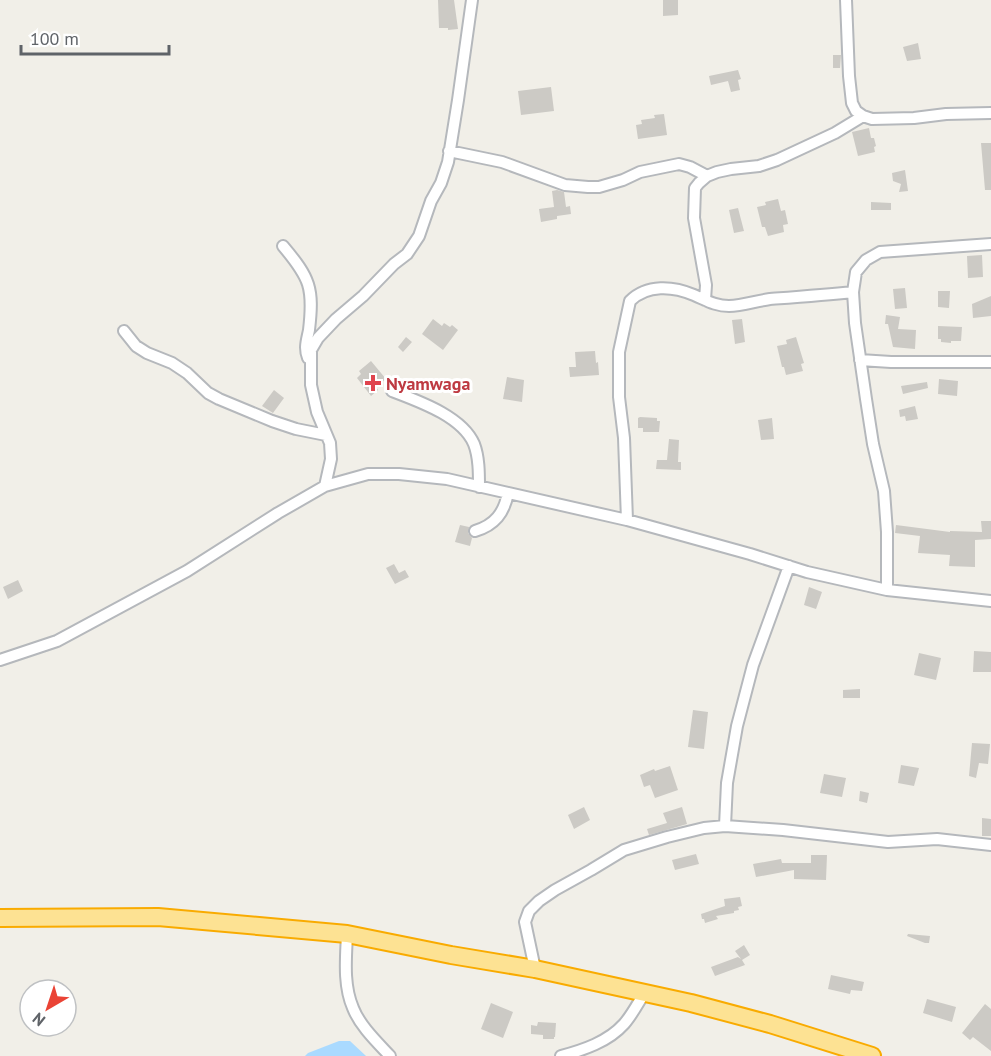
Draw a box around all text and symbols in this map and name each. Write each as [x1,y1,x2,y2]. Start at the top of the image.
scale bar [21,18,170,56]
text: 100 m [30,27,79,50]
place label: Nyamwaga [386,372,470,395]
marker: Nyamwaga [364,374,382,392]
north arrow [18,978,78,1038]
text: N [28,1009,49,1031]

